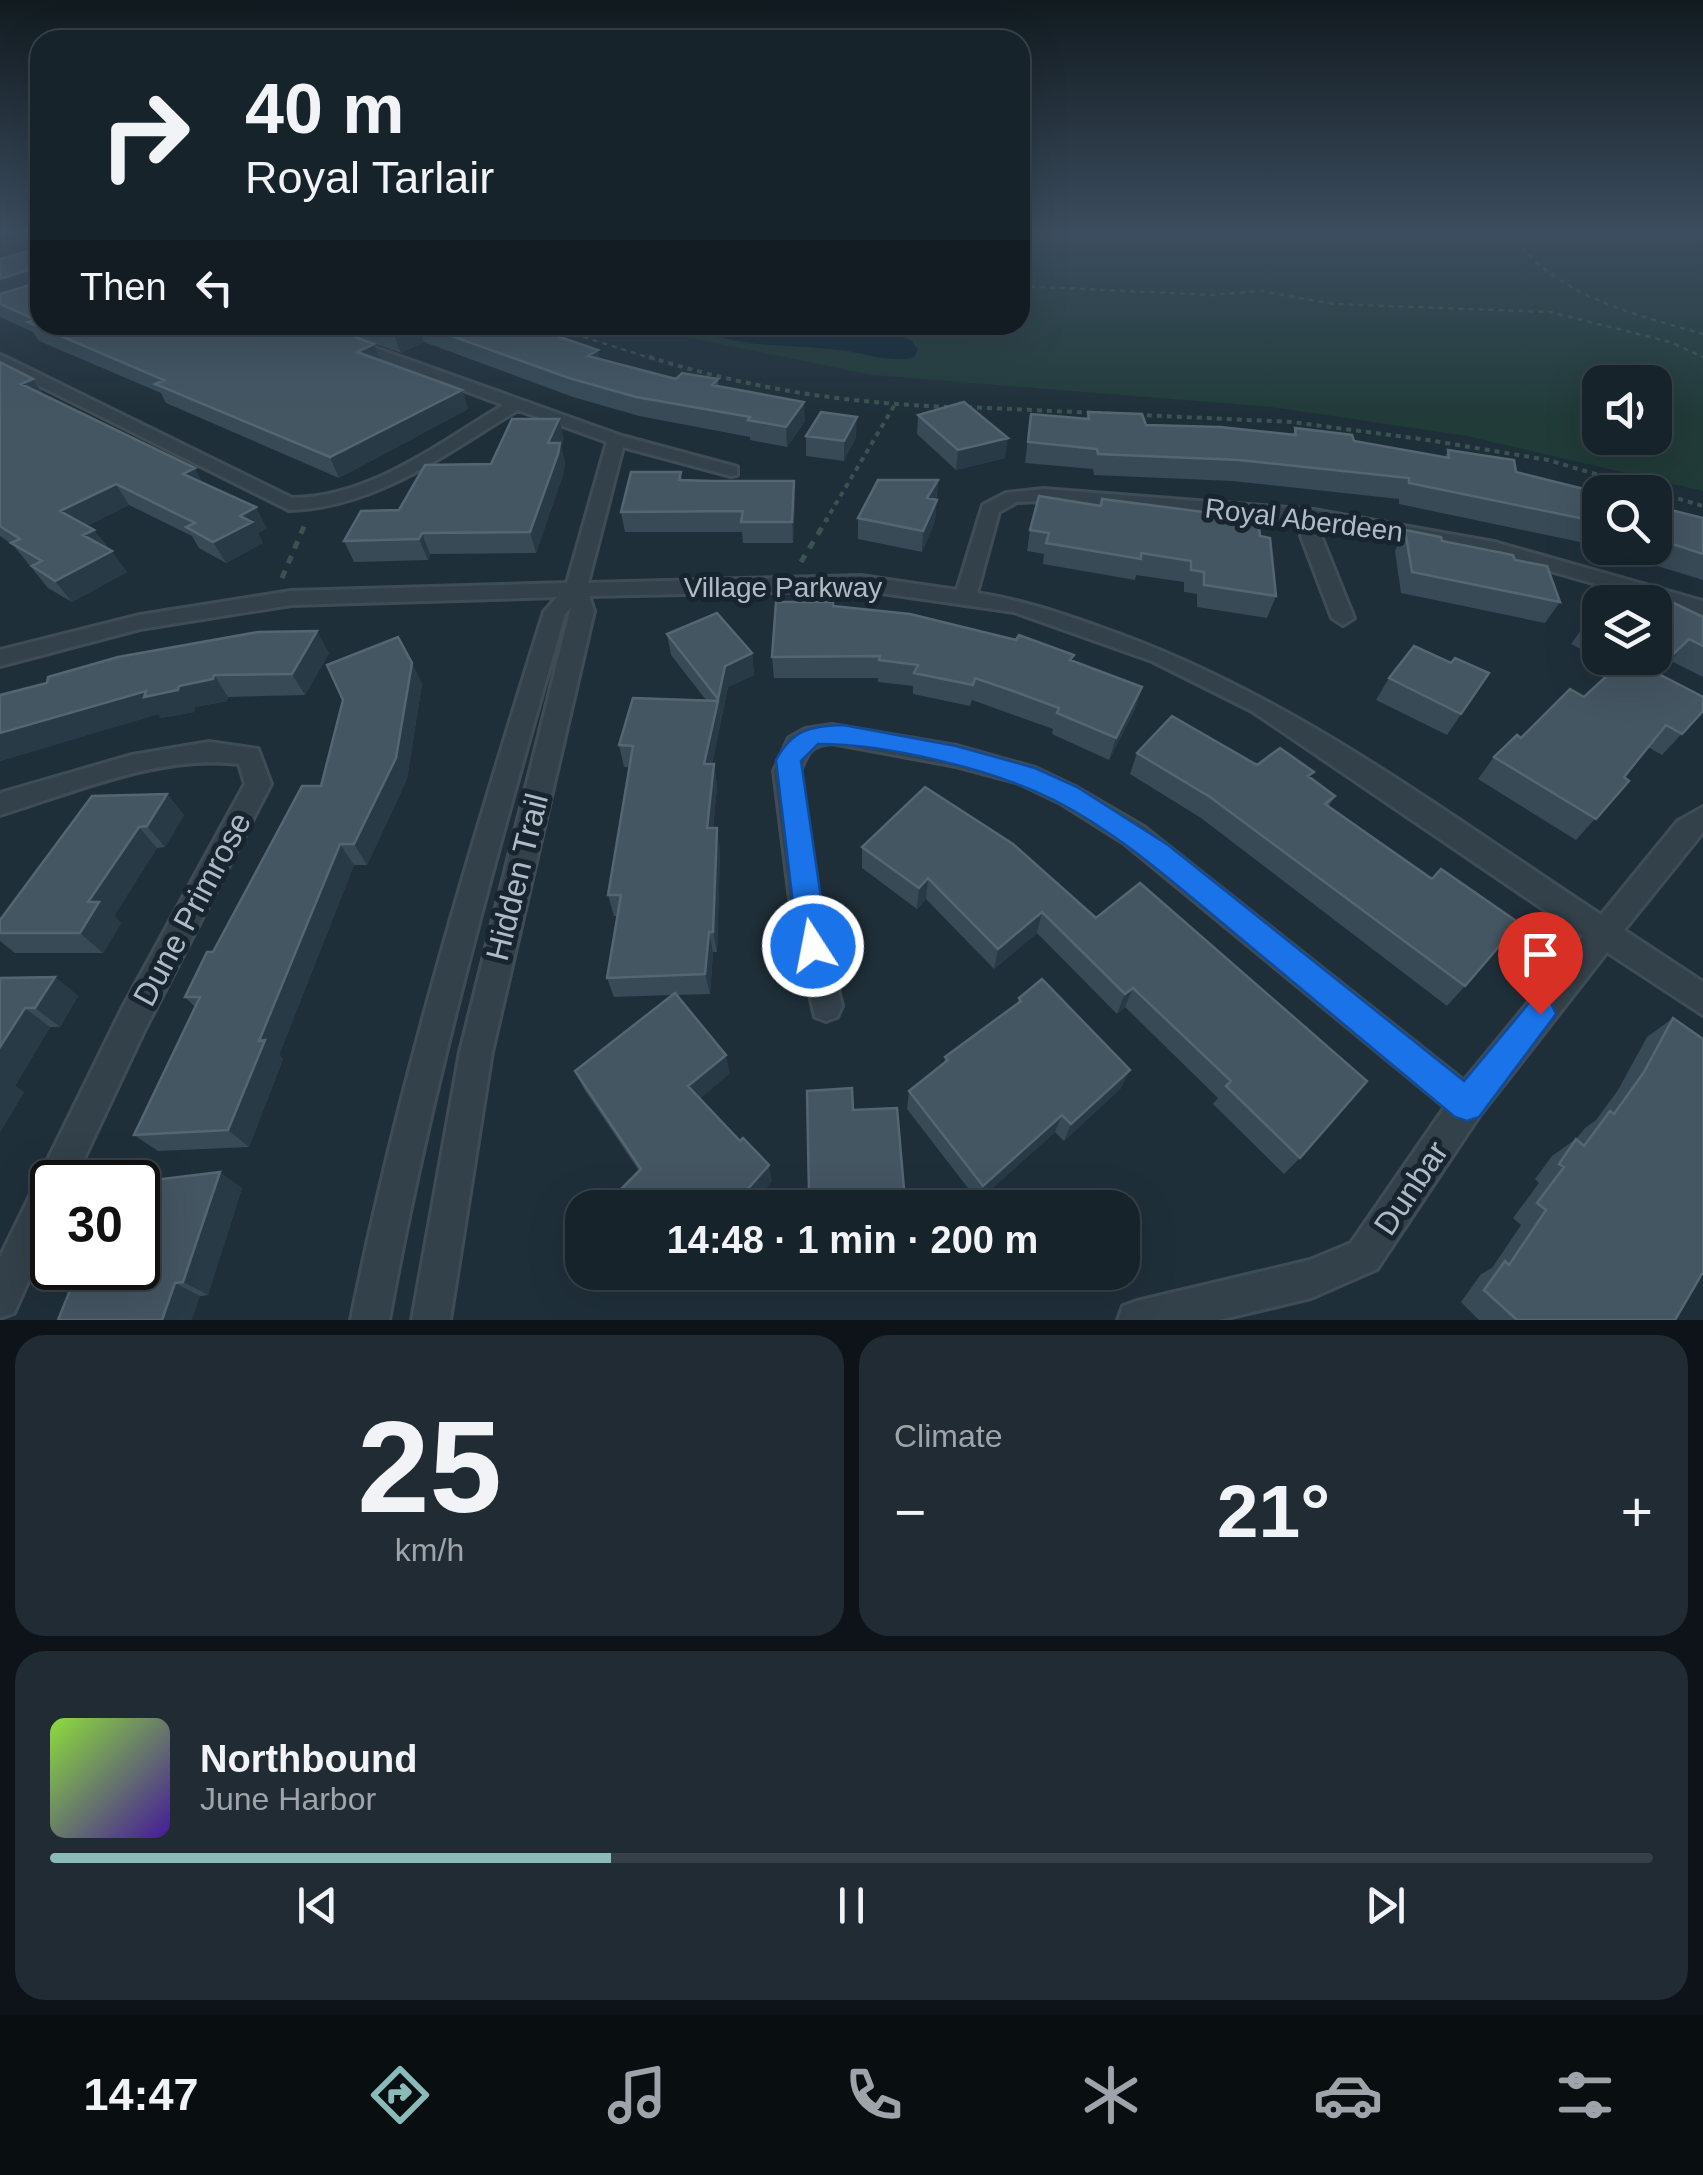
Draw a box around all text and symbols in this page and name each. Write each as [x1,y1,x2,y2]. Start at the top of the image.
icon: right [80,70,210,200]
text: 40 m [245,70,405,148]
text: Royal Tarlair [245,152,494,203]
icon: left [187,260,242,315]
text: Then [80,266,167,308]
map controls [1582,365,1672,675]
button: sound [1582,365,1672,455]
button: search [1582,475,1672,565]
street label: Royal Aberdeen [1203,492,1405,548]
street label: Village Parkway [684,572,882,603]
button: layers [1582,585,1672,675]
street label: Hidden Trail [479,790,555,964]
street label: Dune Primrose [126,806,258,1012]
position arrow [761,894,865,998]
pin [1498,912,1583,1015]
icon: arrive [1513,927,1568,982]
street label: Dunbar [1367,1134,1455,1242]
speed limit sign: 30 [30,1160,160,1290]
text: 14:48 · 1 min · 200 m [667,1219,1038,1261]
text: 25 [357,1394,502,1540]
text: Climate [894,1418,1002,1454]
text: 21° [1217,1469,1330,1553]
text: − [894,1481,926,1543]
text: + [1621,1481,1653,1543]
text: km/h [395,1532,464,1568]
text: Northbound [200,1738,417,1780]
text: June Harbor [200,1781,376,1817]
icon: previous [290,1878,345,1933]
icon: pause [824,1878,879,1933]
icon: next [1358,1878,1413,1933]
icon: directions [365,2060,435,2130]
icon: music [602,2060,672,2130]
icon: phone [839,2060,909,2130]
icon: climate [1076,2060,1146,2130]
icon: car [1313,2060,1383,2130]
icon: filters [1550,2060,1620,2130]
text: 14:47 [83,2069,199,2120]

